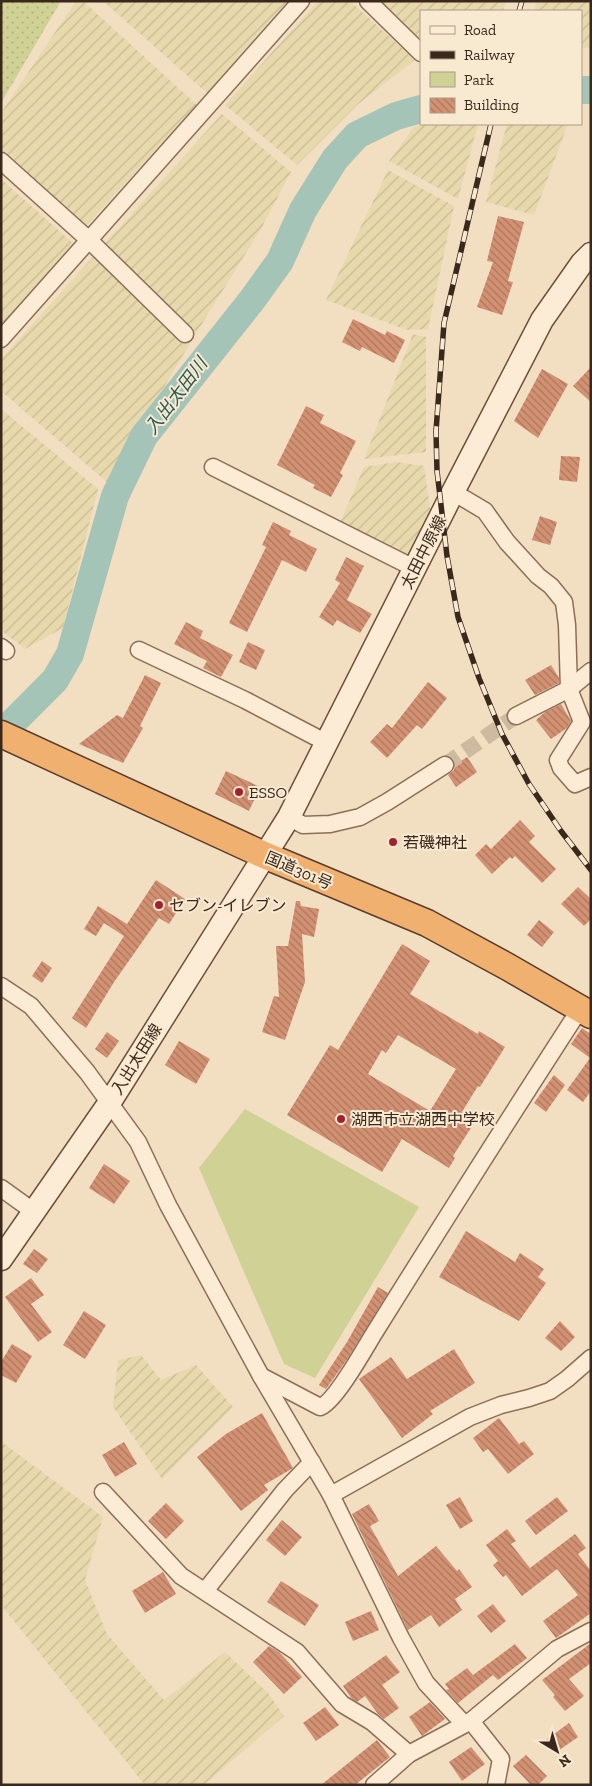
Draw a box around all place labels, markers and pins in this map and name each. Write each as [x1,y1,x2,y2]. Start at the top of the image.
place label: ESSO [249,783,287,802]
marker: ESSO [233,786,245,798]
place label: 若磯神社 [403,833,467,852]
marker: 若磯神社 [387,836,399,848]
place label: セブン-イレブン [169,896,287,915]
marker: セブン-イレブン [153,899,165,911]
place label: 湖西市立湖西中学校 [351,1110,495,1129]
marker: 湖西市立湖西中学校 [335,1113,347,1125]

